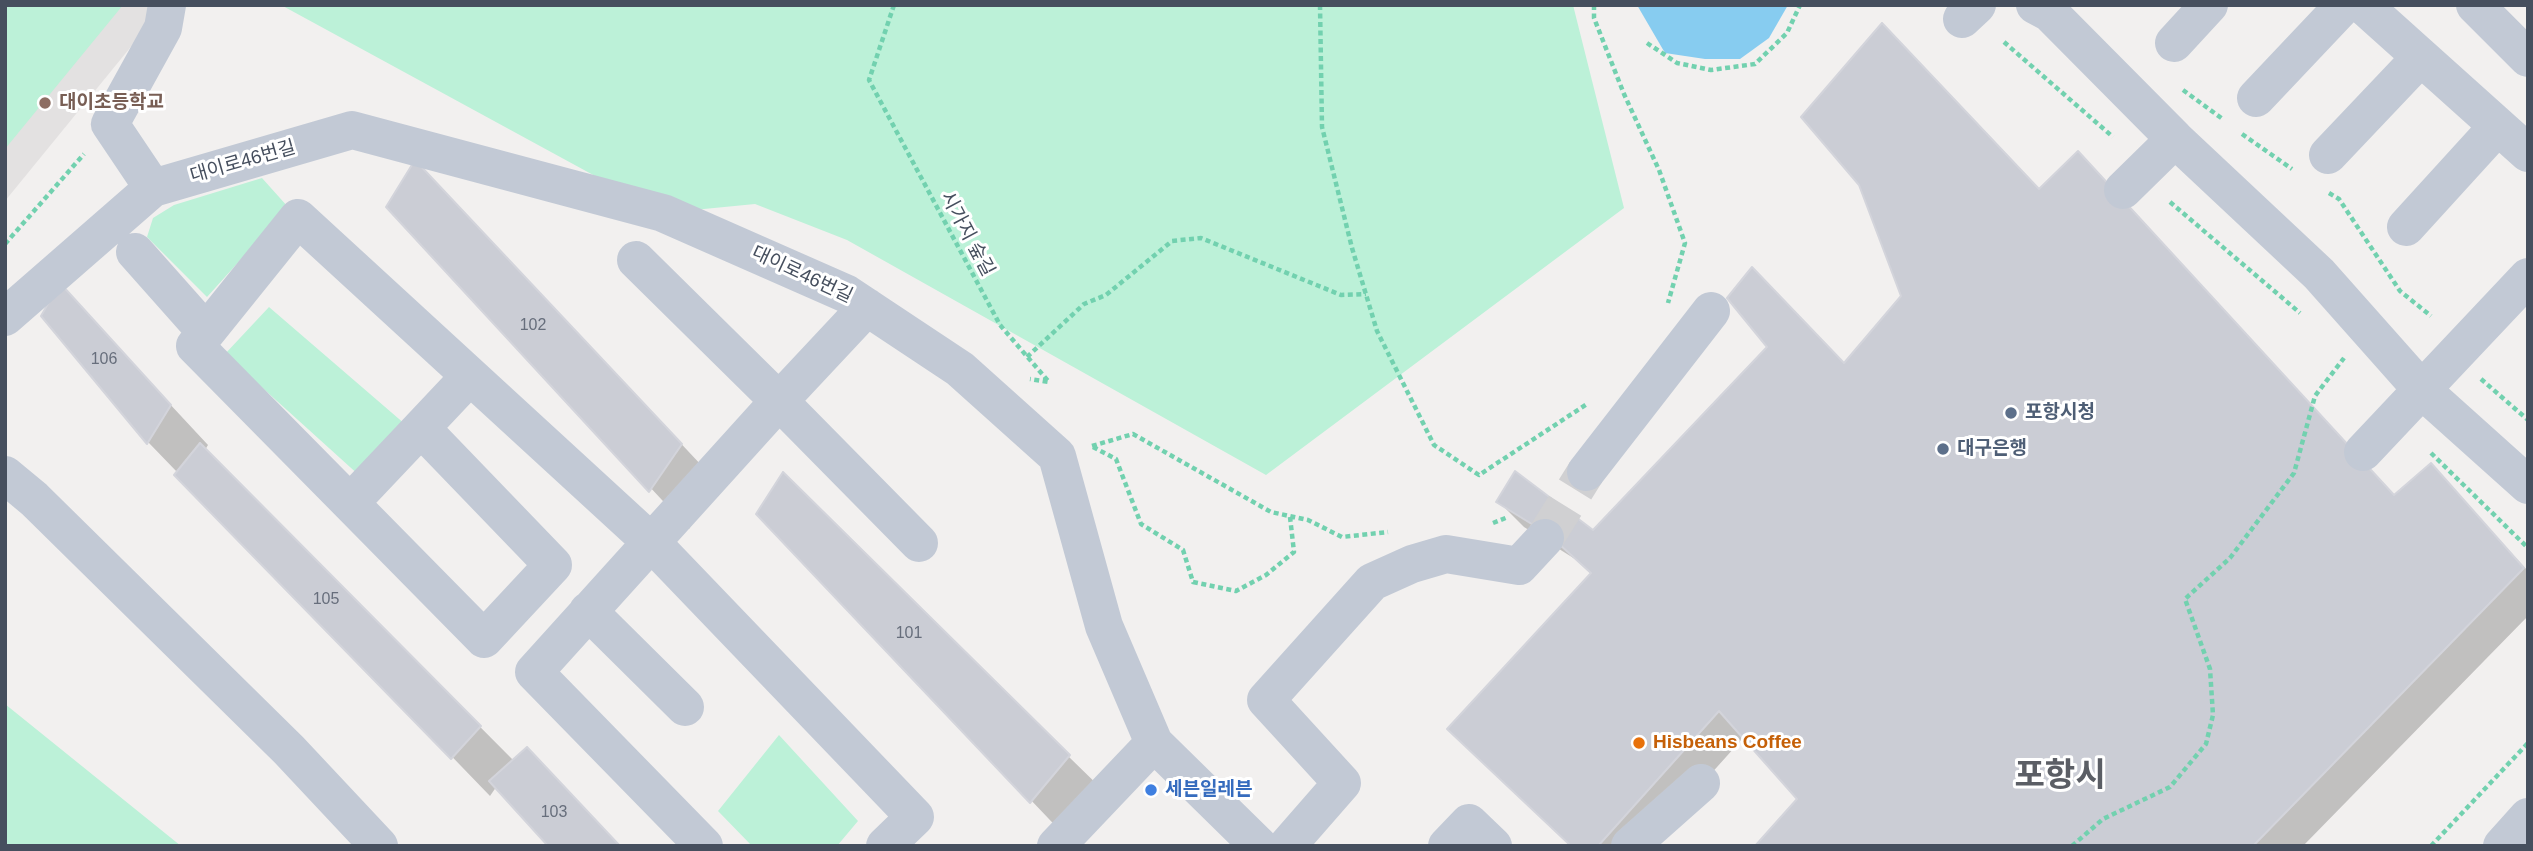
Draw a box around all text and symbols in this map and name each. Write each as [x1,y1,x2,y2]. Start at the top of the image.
place label: 대이초등학교 [59,92,164,114]
marker: 대이초등학교 [37,95,53,111]
street label: 대이로46번길 [188,136,298,188]
street label: 시가지 숲길 [935,188,999,280]
street label: 대이로46번길 [748,242,856,308]
house number: 102 [520,316,546,336]
house number: 106 [91,350,117,370]
place label: 포항시청 [2025,402,2095,424]
marker: 포항시청 [2003,405,2019,421]
place label: 대구은행 [1957,438,2027,460]
marker: 대구은행 [1935,441,1951,457]
house number: 105 [313,590,339,610]
house number: 101 [896,624,922,644]
place label: Hisbeans Coffee [1653,732,1802,754]
marker: Hisbeans Coffee [1631,735,1647,751]
district label: 포항시 [2014,757,2106,797]
place label: 세븐일레븐 [1165,779,1252,801]
marker: 세븐일레븐 [1143,782,1159,798]
house number: 103 [541,803,567,823]

